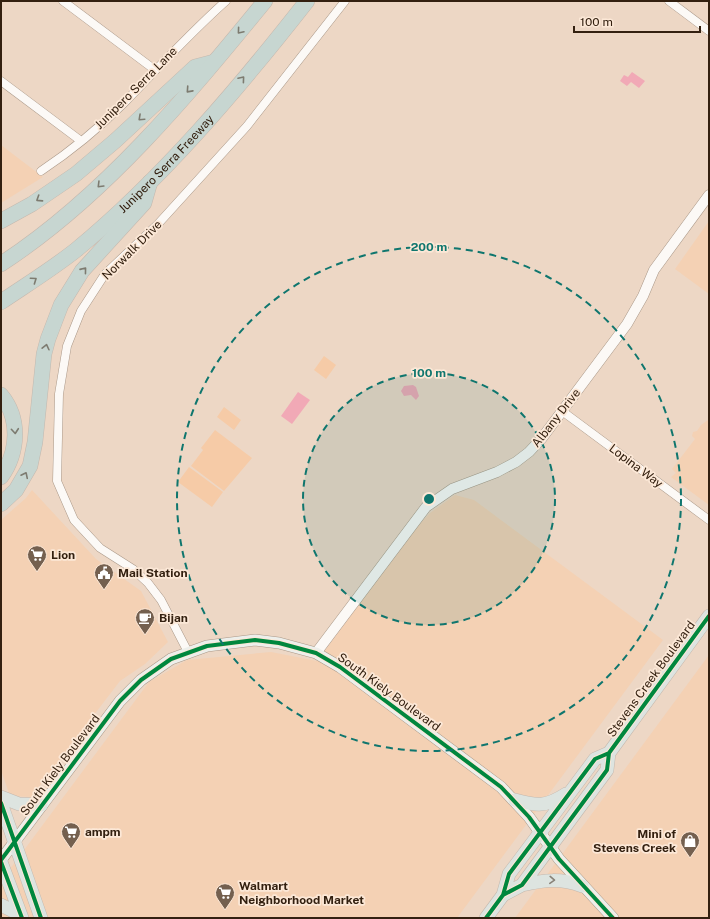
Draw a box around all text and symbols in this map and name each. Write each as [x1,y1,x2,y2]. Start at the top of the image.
scale bar [574,8,700,34]
text: 100 m [580,15,613,29]
one-way arrow [238,27,245,34]
street label: Junipero Serra Lane [92,44,180,132]
one-way arrow [237,77,244,84]
one-way arrow [187,86,194,93]
street label: Junipero Serra Freeway [116,112,217,216]
one-way arrow [138,113,145,120]
one-way arrow [97,180,105,188]
one-way arrow [36,194,43,202]
street label: Norwalk Drive [99,217,165,283]
text: 200 m [411,240,447,254]
one-way arrow [79,267,86,274]
one-way arrow [29,278,36,285]
one-way arrow [42,344,50,350]
text: 100 m [412,366,446,380]
street label: Albany Drive [529,386,583,450]
one-way arrow [10,428,19,434]
street label: Lopina Way [606,441,666,491]
one-way arrow [21,471,28,479]
centre of rings [422,492,436,506]
supermarket icon: Lion [26,544,48,572]
place label: Lion [51,548,75,562]
public building icon: Mail Station [93,562,115,590]
place label: Mail Station [118,566,188,580]
cafe icon: Bijan [134,607,156,635]
place label: Bijan [159,611,188,625]
street label: Stevens Creek Boulevard [604,618,698,740]
street label: South Kiely Boulevard [335,650,443,734]
street label: South Kiely Boulevard [17,712,103,818]
supermarket icon: ampm [60,821,82,849]
place label: ampm [85,825,121,839]
place label: Mini of Stevens Creek [593,827,676,855]
shop icon: Mini of Stevens Creek [679,830,701,858]
one-way arrow [549,876,555,884]
place label: Walmart Neighborhood Market [239,879,364,907]
supermarket icon: Walmart Neighborhood Market [214,882,236,910]

